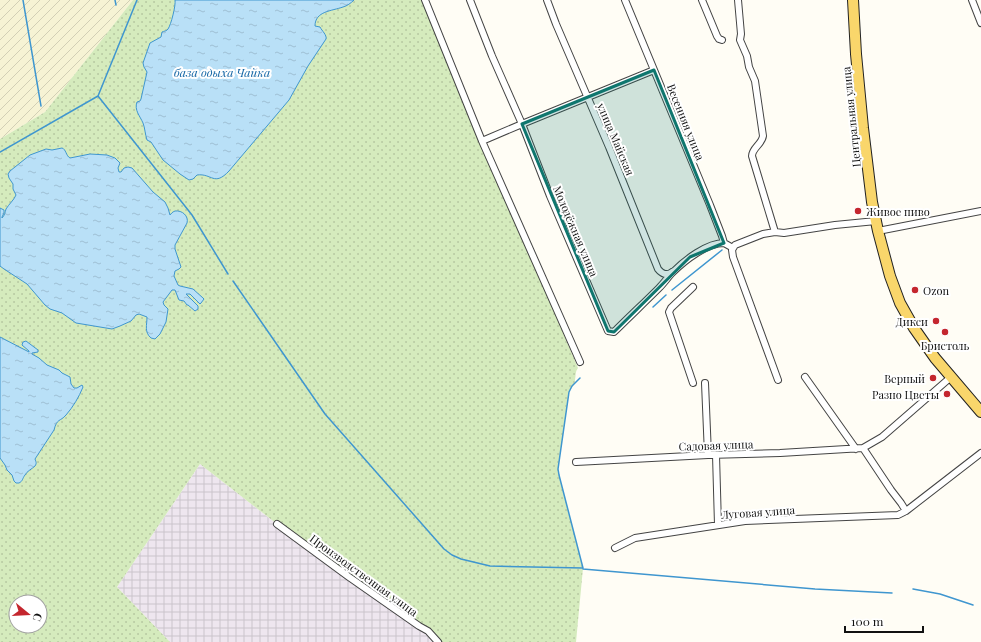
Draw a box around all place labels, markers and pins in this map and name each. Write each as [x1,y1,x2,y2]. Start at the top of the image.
place label: Живое пиво [866,204,930,219]
marker: Живое пиво [853,206,863,216]
place label: Ozon [923,283,949,298]
marker: Ozon [910,285,920,295]
place label: Дикси [896,314,928,329]
marker: Дикси [931,316,941,326]
marker: Бристоль [940,327,950,337]
place label: Бристоль [921,338,970,353]
place label: Верный [884,371,925,386]
marker: Верный [928,373,938,383]
place label: Разно Цветы [872,387,940,402]
marker: Разно Цветы [942,389,952,399]

